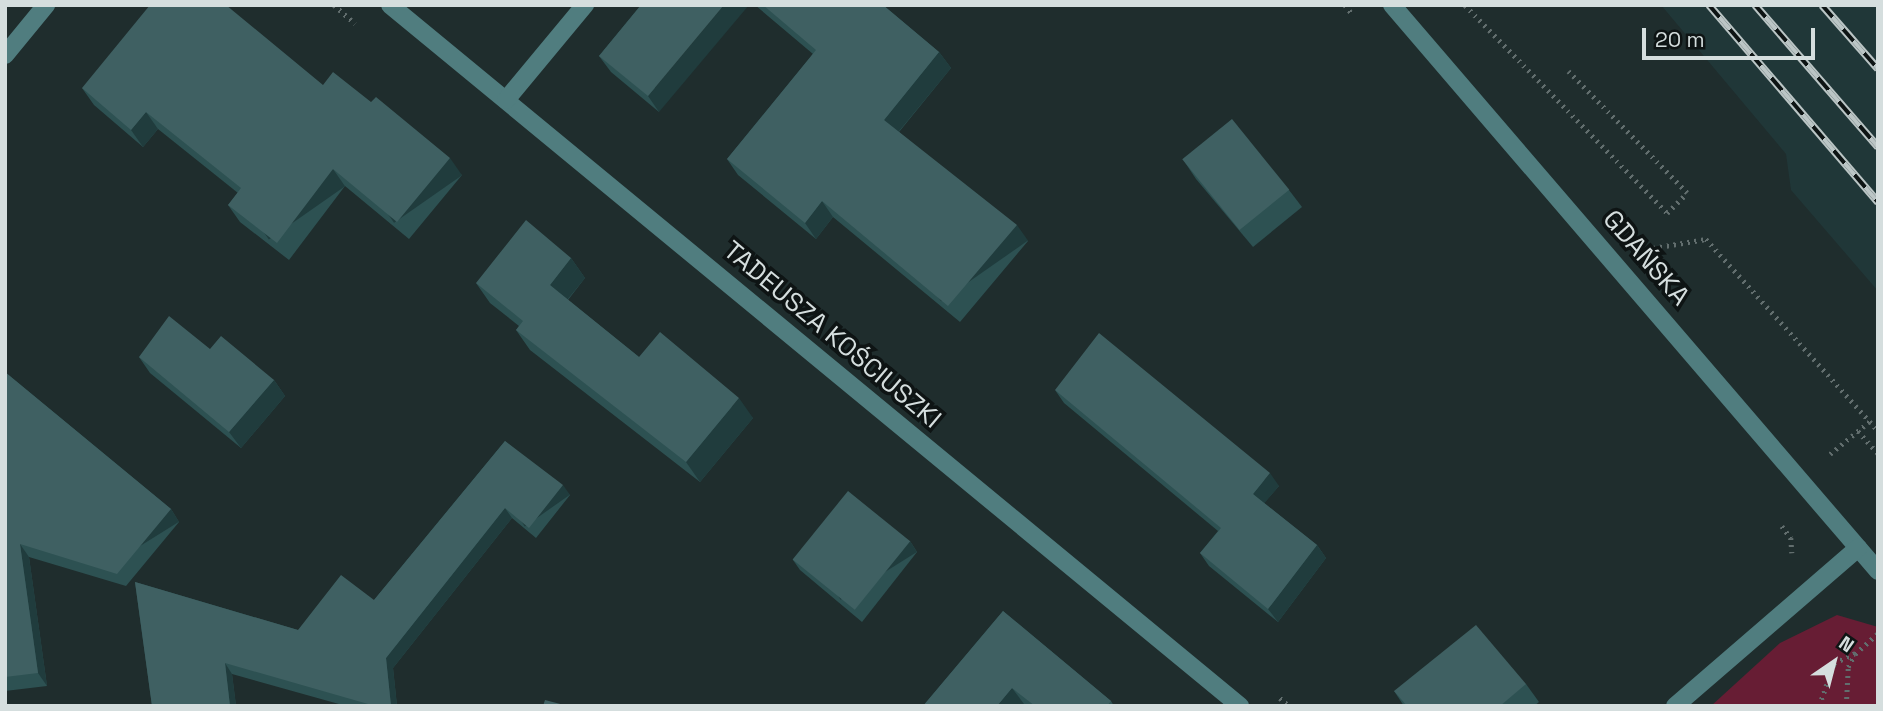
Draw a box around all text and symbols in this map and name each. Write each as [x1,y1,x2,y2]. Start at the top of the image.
scale bar [1645,14,1818,58]
text: 20 m [1655,26,1705,53]
street label: GDAŃSKA [1596,204,1696,312]
street label: TADEUSZA KOŚCIUSZKI [717,235,947,435]
north arrow [1799,627,1869,697]
text: N [1834,630,1859,658]

